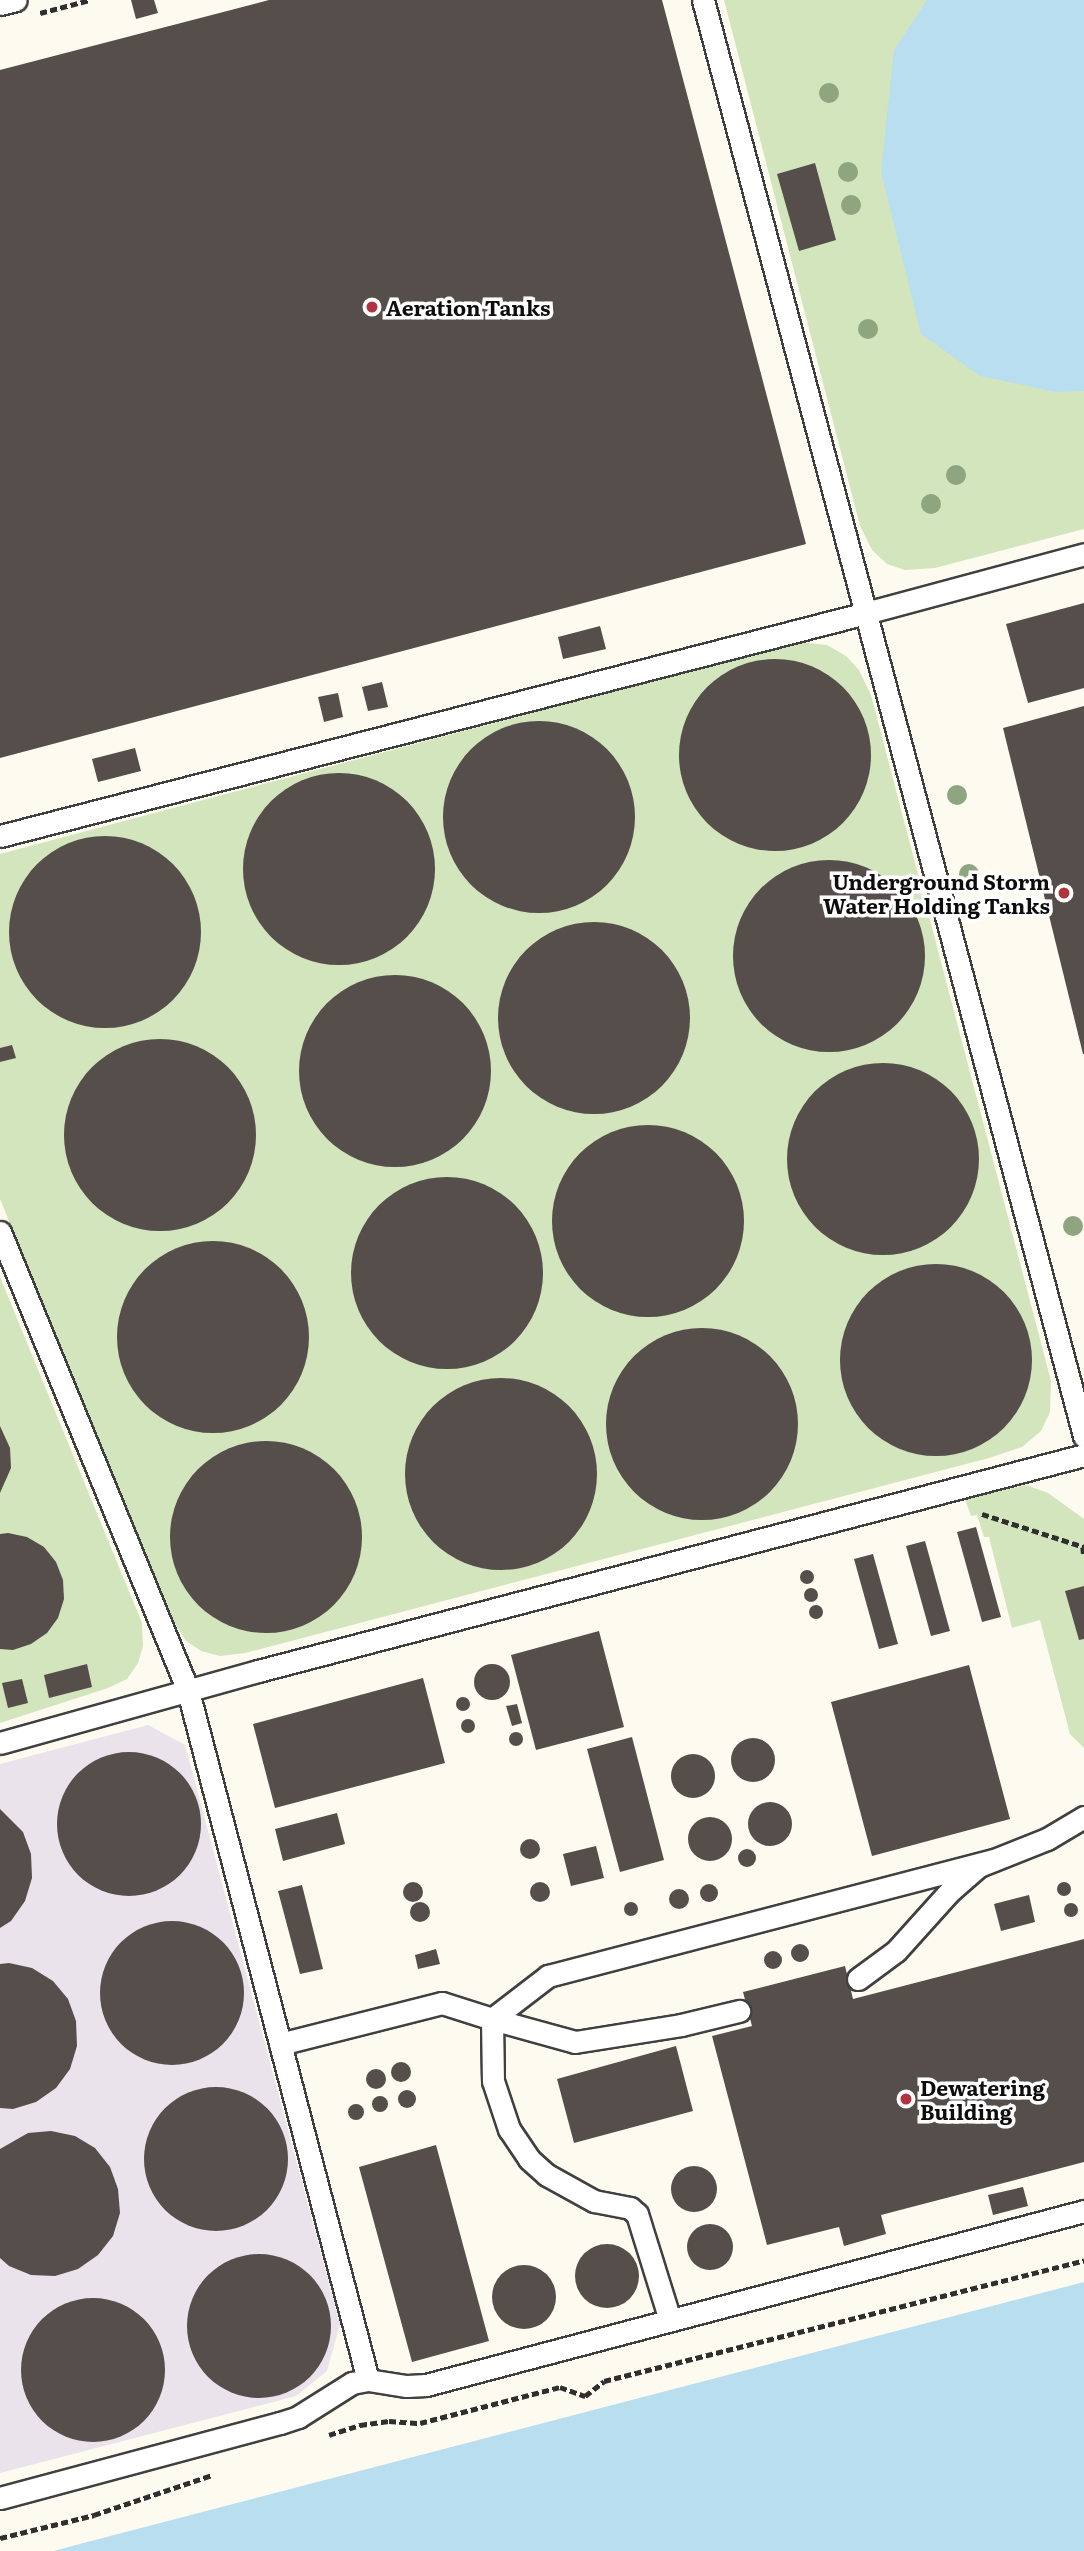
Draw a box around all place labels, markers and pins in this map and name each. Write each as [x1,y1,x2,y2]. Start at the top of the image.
place label: Aeration Tanks [386,294,551,320]
marker: Aeration Tanks [364,299,380,315]
place label: Underground Storm Water Holding Tanks [823,868,1050,918]
marker: Underground Storm Water Holding Tanks [1056,885,1072,901]
place label: Dewatering Building [920,2074,1045,2124]
marker: Dewatering Building [898,2091,914,2107]

